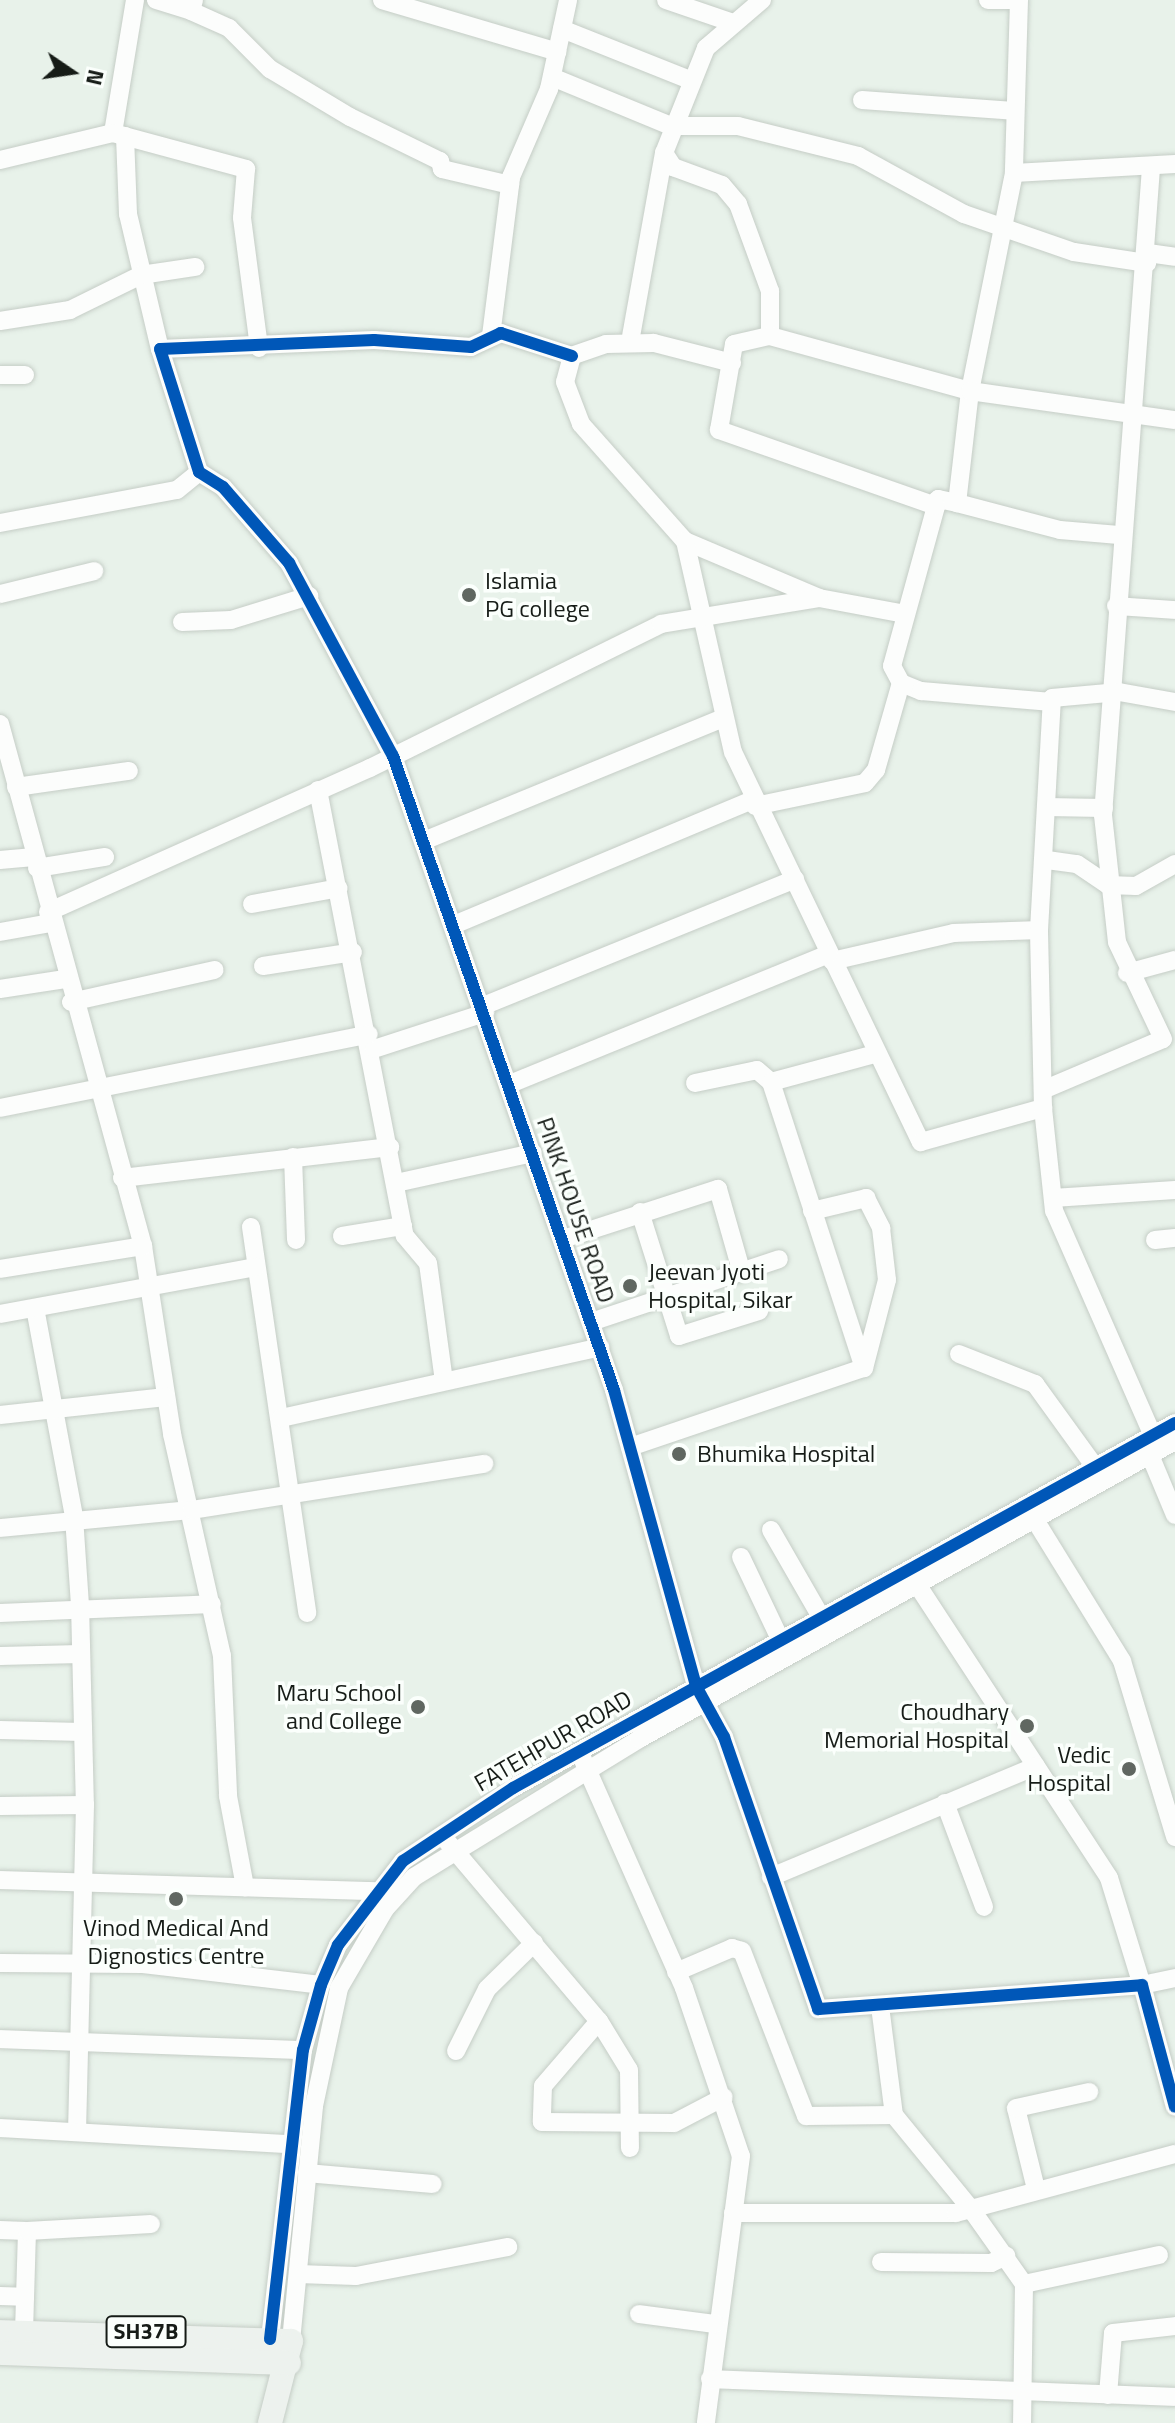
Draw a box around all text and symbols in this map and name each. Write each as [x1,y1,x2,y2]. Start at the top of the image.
north arrow [32,32,112,112]
text: N [77,66,114,89]
place label: Islamia PG college [485,567,590,623]
marker: Islamia PG college [460,586,478,604]
street label: PINK HOUSE ROAD [531,1113,621,1307]
place label: Jeevan Jyoti Hospital, Sikar [648,1258,792,1314]
marker: Jeevan Jyoti Hospital, Sikar [619,1275,641,1297]
place label: Bhumika Hospital [697,1440,875,1468]
marker: Bhumika Hospital [668,1443,690,1465]
place label: Maru School and College [276,1679,402,1735]
street label: FATEHPUR ROAD [469,1684,637,1798]
marker: Maru School and College [409,1698,427,1716]
place label: Choudhary Memorial Hospital [824,1698,1009,1754]
marker: Choudhary Memorial Hospital [1016,1715,1038,1737]
place label: Vedic Hospital [1027,1741,1111,1797]
marker: Vedic Hospital [1118,1758,1140,1780]
marker: Vinod Medical And Dignostics Centre [165,1888,187,1910]
place label: Vinod Medical And Dignostics Centre [83,1914,269,1970]
road number: SH37B [104,2314,188,2350]

